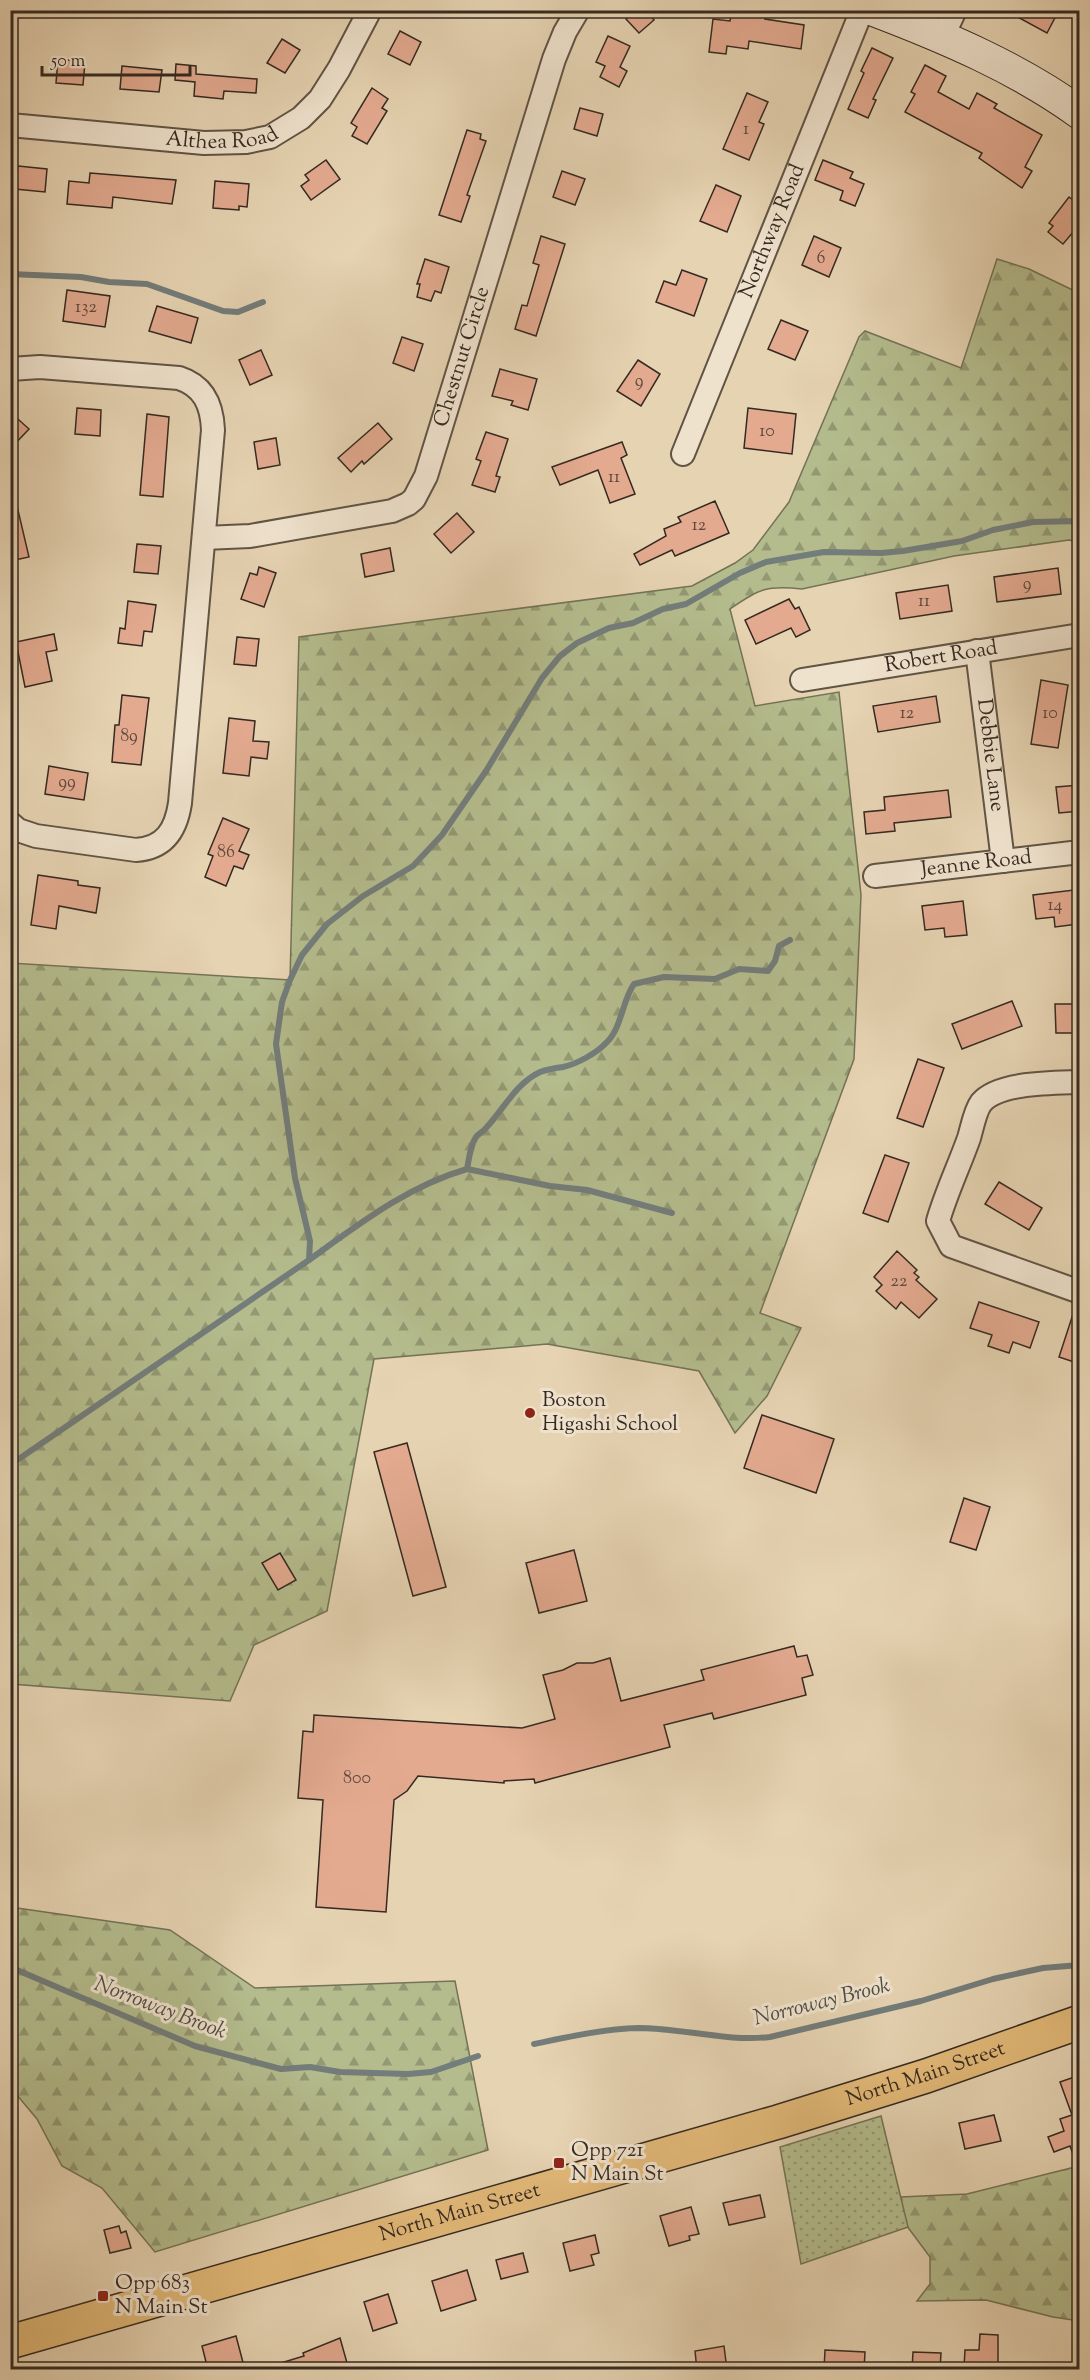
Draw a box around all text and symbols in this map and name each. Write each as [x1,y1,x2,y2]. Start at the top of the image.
scale bar [42,39,190,77]
text: 50 m [50,49,86,75]
house number: 1 [743,117,749,143]
street label: Althea Road [164,120,285,158]
street label: Northway Road [732,160,813,303]
house number: 6 [817,246,826,272]
street label: Chestnut Circle [427,283,498,431]
house number: 132 [75,295,97,321]
house number: 9 [635,369,644,395]
house number: 10 [759,419,775,445]
house number: 11 [608,465,620,491]
house number: 12 [692,513,707,539]
house number: 9 [1023,572,1032,598]
house number: 11 [918,589,930,615]
street label: Robert Road [883,634,1000,681]
street label: Debbie Lane [968,697,1012,813]
house number: 12 [900,701,915,727]
house number: 10 [1042,701,1058,727]
house number: 89 [120,724,138,750]
house number: 99 [58,770,76,796]
house number: 86 [217,840,235,866]
street label: Jeanne Road [918,843,1034,886]
house number: 14 [1047,893,1063,919]
house number: 22 [891,1269,908,1295]
place label: Boston Higashi School [542,1386,678,1440]
marker: Boston Higashi School [523,1406,537,1420]
house number: 800 [343,1766,371,1792]
water label: Norroway Brook [89,1969,231,2049]
water label: Norroway Brook [750,1971,894,2035]
street label: North Main Street [842,2034,1009,2115]
place label: Opp 721 N Main St [571,2136,664,2190]
marker: Opp 721 N Main St [552,2156,566,2170]
street label: North Main Street [376,2176,544,2250]
place label: Opp 683 N Main St [115,2269,208,2323]
marker: Opp 683 N Main St [96,2289,110,2303]

